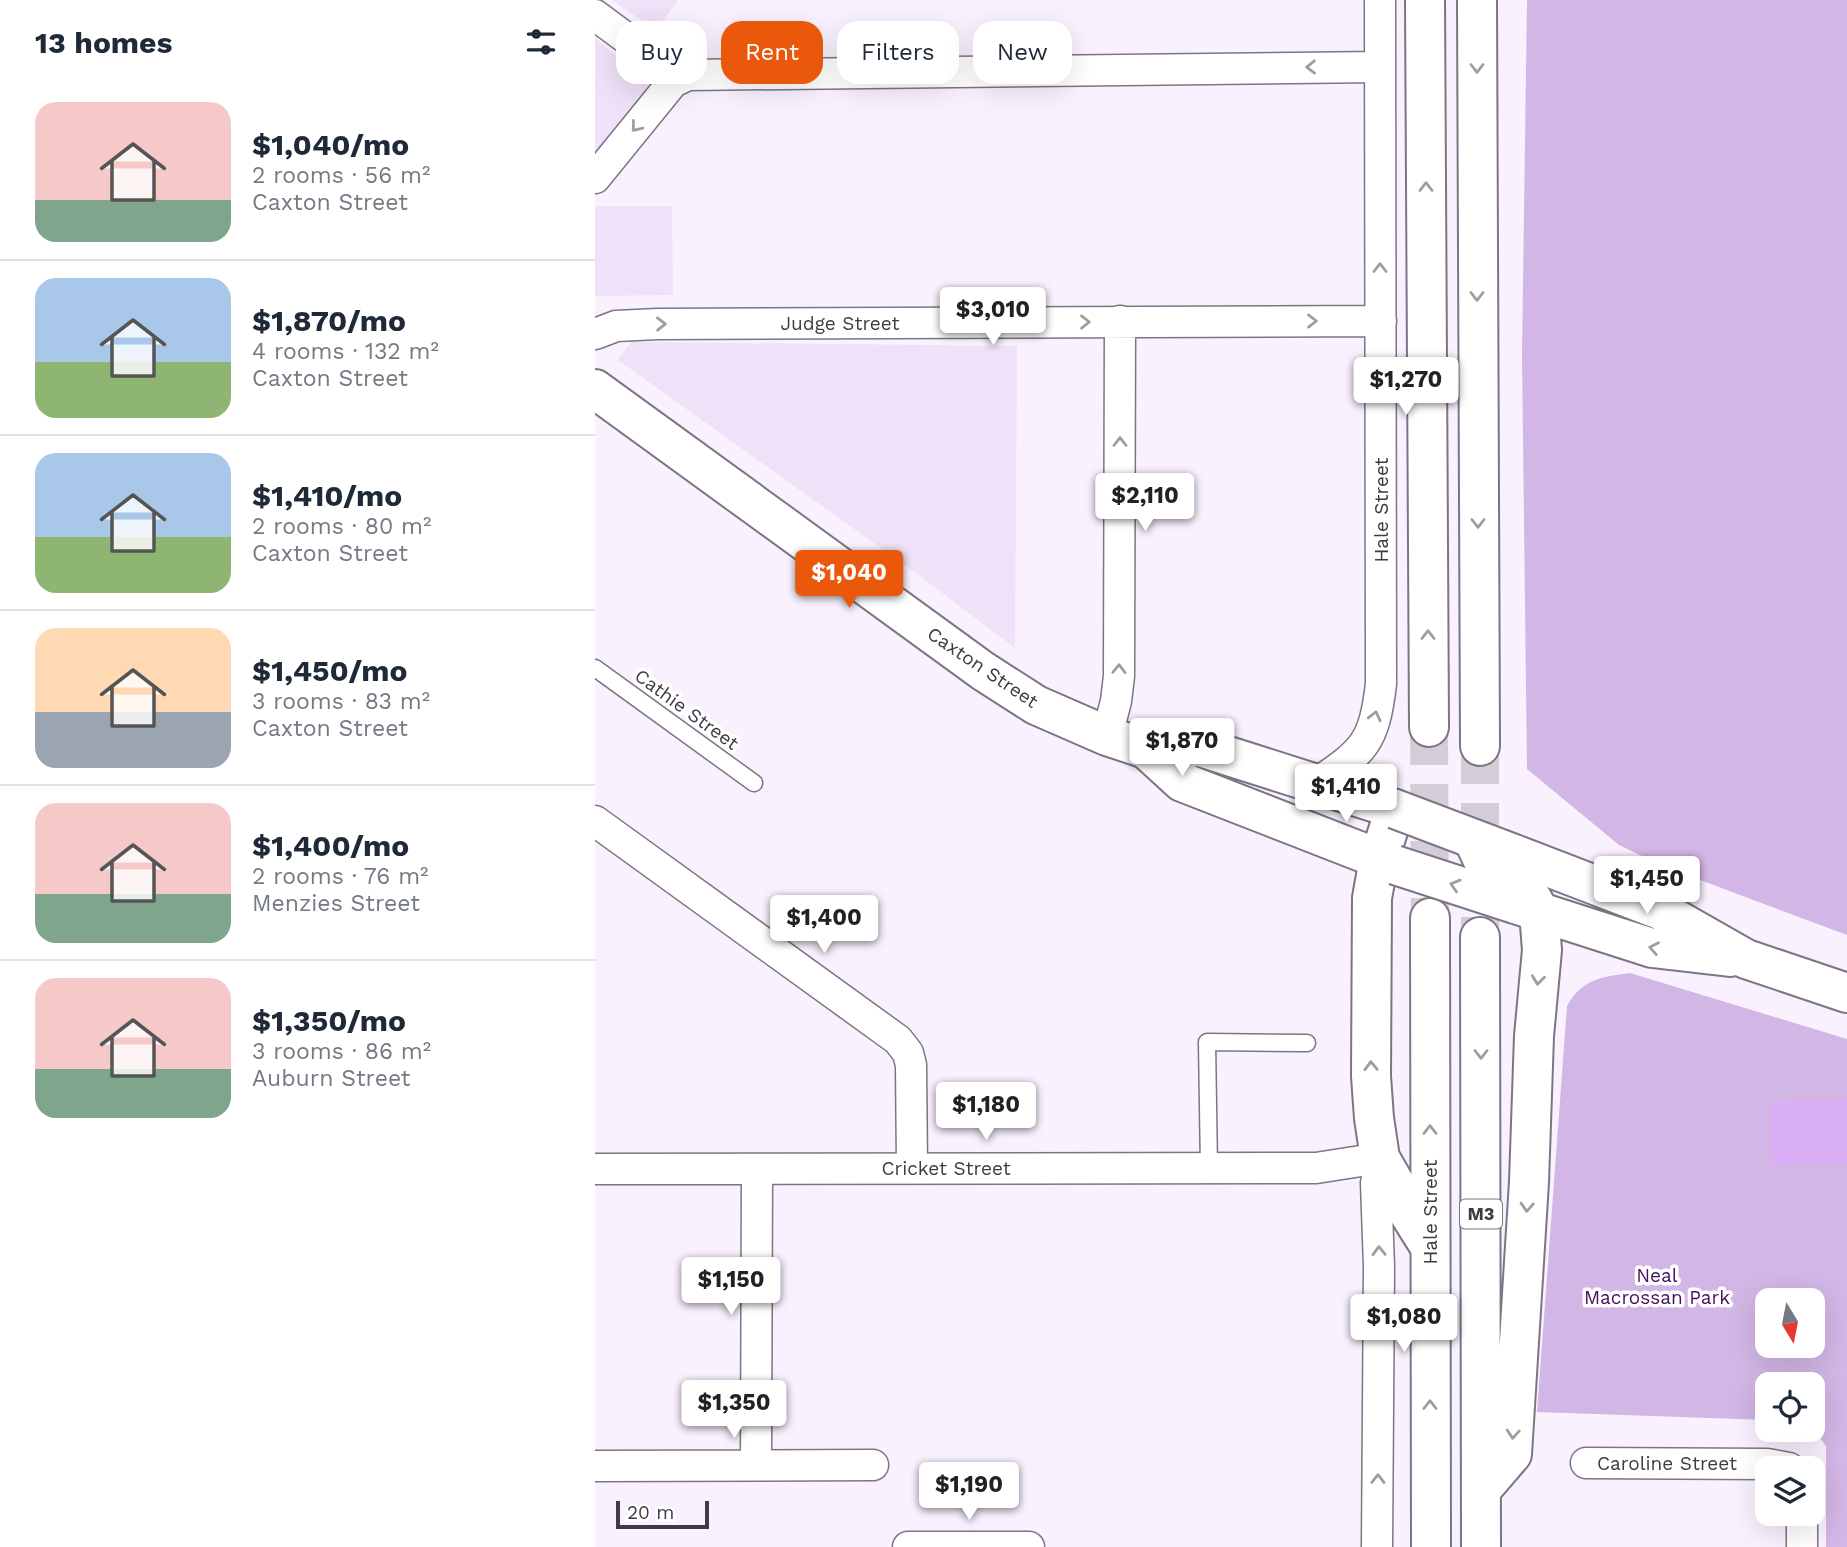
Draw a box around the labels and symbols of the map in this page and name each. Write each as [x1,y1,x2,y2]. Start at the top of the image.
one-way arrow [1305,59,1316,75]
one-way arrow [1469,63,1485,74]
one-way arrow [632,120,645,132]
one-way arrow [1418,181,1434,191]
one-way arrow [1372,263,1388,273]
pin: $3,010 [936,288,1050,347]
one-way arrow [1469,291,1485,301]
street label: Judge Street [781,312,900,335]
one-way arrow [1308,313,1318,329]
one-way arrow [1080,314,1091,329]
one-way arrow [657,316,667,332]
pin: $1,270 [1349,358,1463,417]
one-way arrow [1112,436,1128,446]
street label: Hale Street [1370,457,1393,563]
pin: $2,110 [1088,474,1202,533]
one-way arrow [1471,518,1486,529]
pin: $1,040 [792,550,906,610]
street label: Caxton Street [923,622,1043,713]
one-way arrow [1420,629,1436,639]
one-way arrow [1111,663,1127,674]
street label: Cathie Street [630,664,743,755]
one-way arrow [1367,710,1381,722]
pin: $1,870 [1125,718,1239,778]
pin: $1,410 [1289,764,1403,824]
pin: $1,450 [1590,856,1704,916]
one-way arrow [1449,879,1461,894]
pin: $1,400 [767,895,881,955]
one-way arrow [1648,941,1660,956]
one-way arrow [1531,974,1546,986]
one-way arrow [1473,1049,1489,1060]
one-way arrow [1363,1060,1379,1070]
pin: $1,180 [929,1082,1043,1142]
one-way arrow [1422,1124,1438,1135]
street label: Cricket Street [881,1157,1011,1180]
street label: Hale Street [1419,1159,1442,1265]
road number: M3 [1460,1199,1502,1228]
one-way arrow [1520,1202,1535,1213]
one-way arrow [1371,1246,1386,1257]
pin: $1,150 [674,1258,788,1317]
park label: Neal Macrossan Park [1584,1264,1730,1309]
north arrow [1755,1288,1825,1358]
pin: $1,080 [1347,1294,1461,1354]
pin: $1,350 [677,1380,791,1440]
one-way arrow [1422,1400,1438,1410]
one-way arrow [1506,1429,1521,1440]
street label: Caroline Street [1597,1452,1737,1475]
pin: $1,190 [912,1462,1026,1522]
one-way arrow [1370,1473,1386,1484]
scale bar [616,1498,709,1530]

